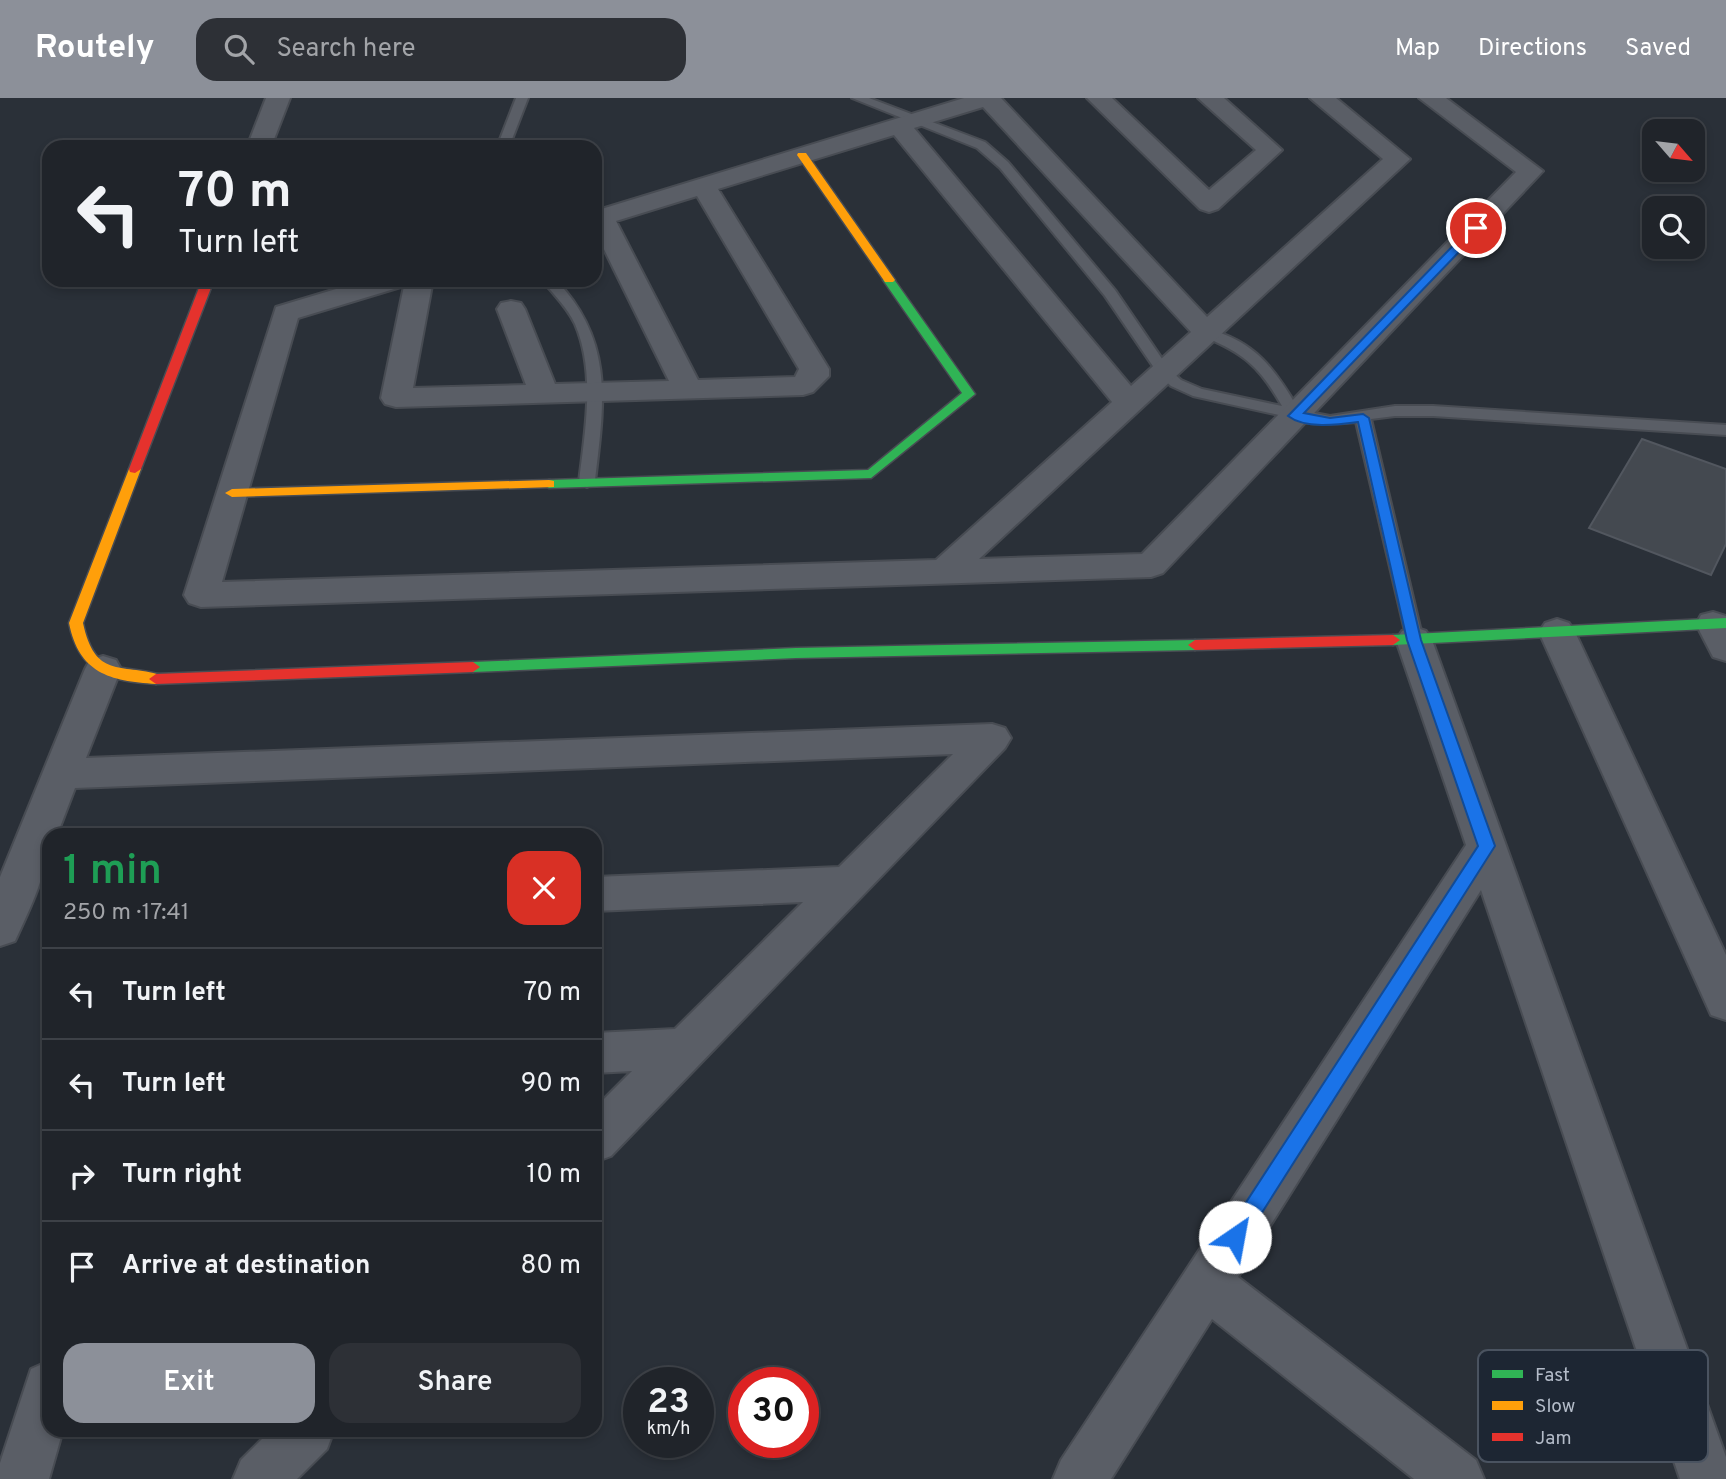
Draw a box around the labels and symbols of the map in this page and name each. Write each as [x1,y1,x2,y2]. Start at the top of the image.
north arrow [1642,119,1704,182]
pin [1446,198,1506,258]
position arrow [1198,1200,1272,1274]
legend [1478,1350,1708,1462]
text: Fast [1535,1364,1570,1388]
speed limit sign: 30 [728,1367,819,1458]
text: Slow [1535,1395,1575,1419]
text: Jam [1535,1427,1572,1451]

